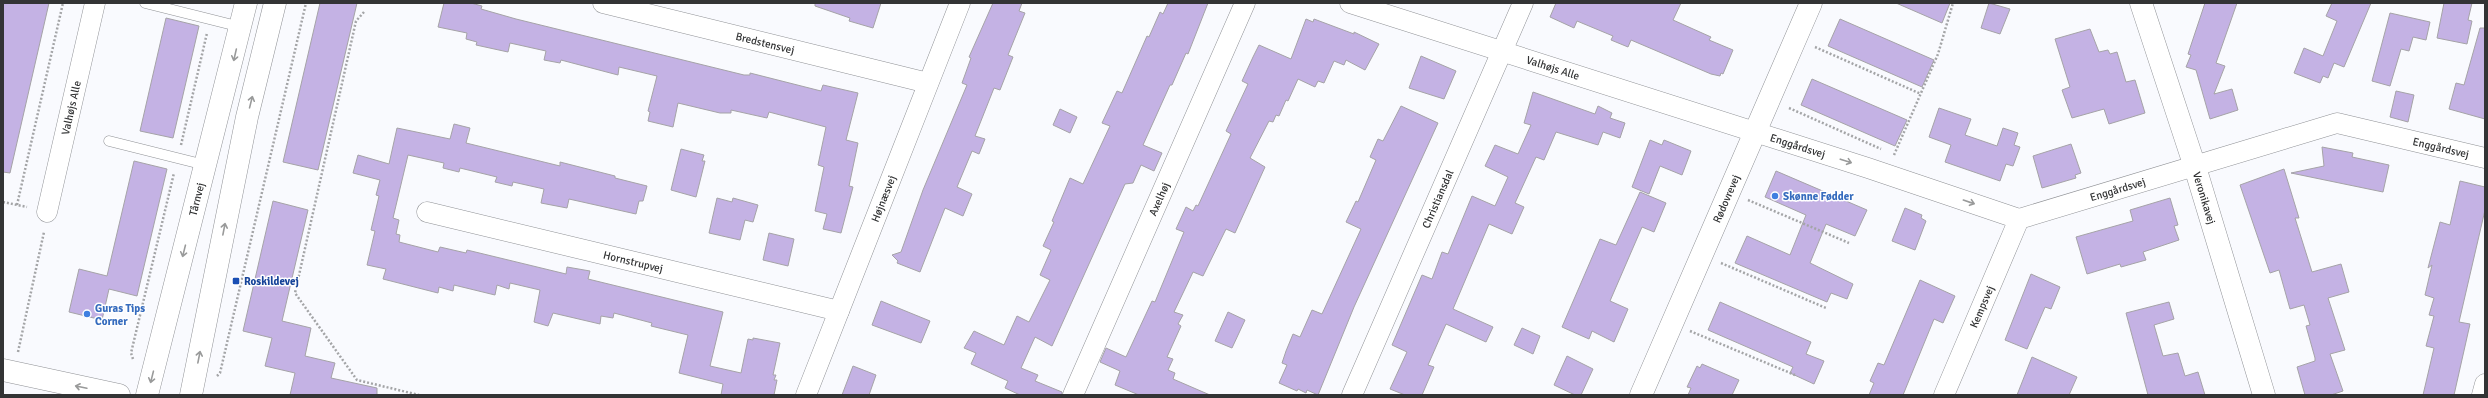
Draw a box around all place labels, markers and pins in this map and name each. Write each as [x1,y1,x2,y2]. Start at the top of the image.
place label: Skønne Fødder [1783,190,1854,203]
marker: Skønne Fødder [1770,191,1780,201]
place label: Roskildevej [244,275,299,288]
marker: Roskildevej [231,276,241,286]
place label: Guras Tips Corner [95,302,145,328]
marker: Guras Tips Corner [82,309,92,319]

